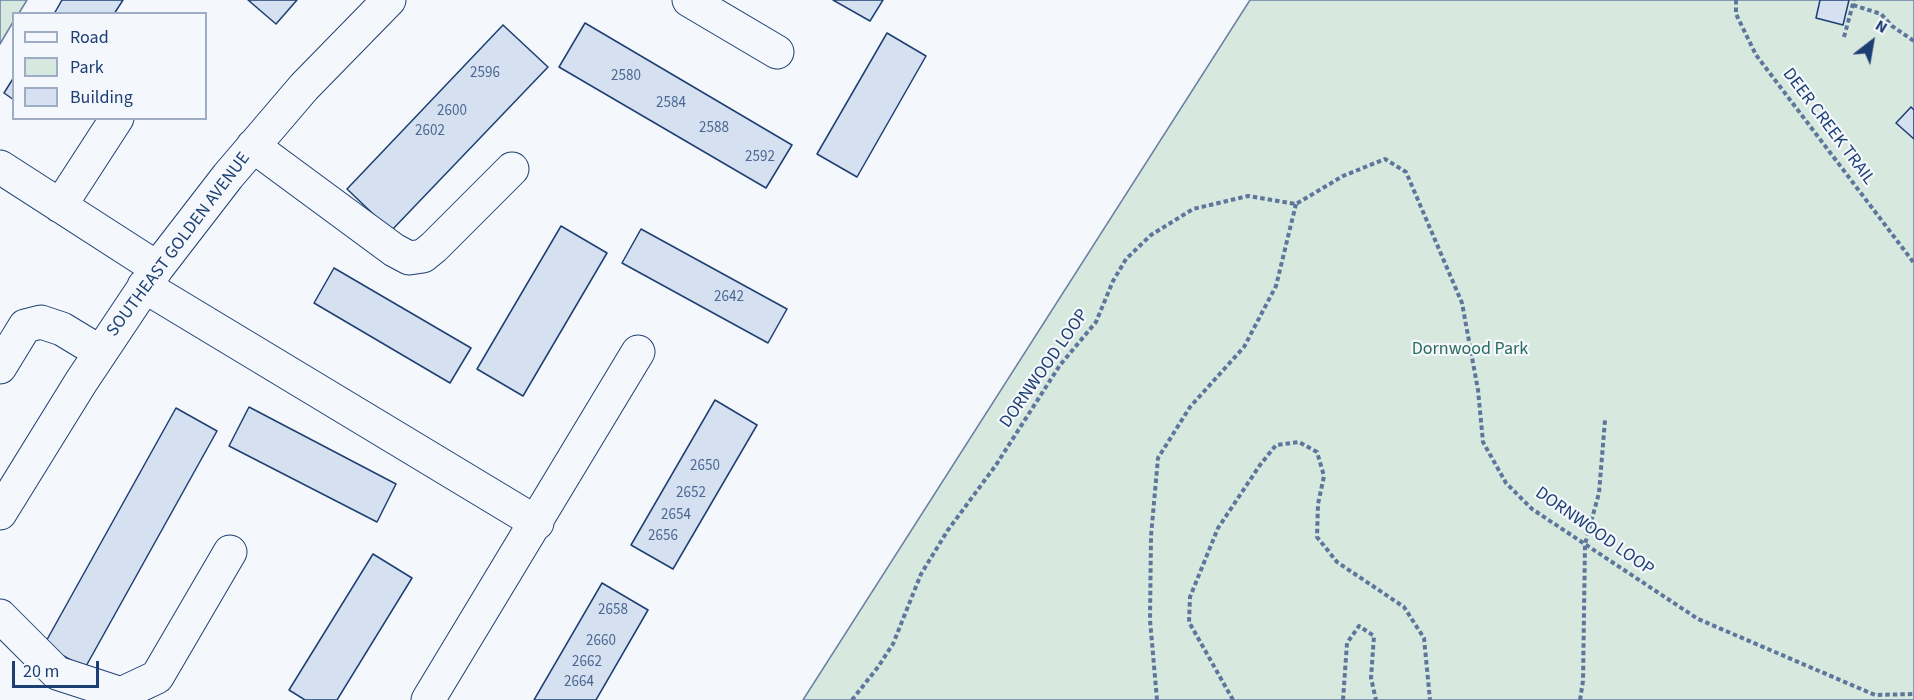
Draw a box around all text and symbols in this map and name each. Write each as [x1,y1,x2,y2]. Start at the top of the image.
legend [12,12,207,120]
north arrow [1842,12,1902,72]
text: N [1871,14,1891,39]
text: Road [70,25,109,50]
text: Park [70,55,104,80]
street label: DEER CREEK TRAIL [1777,64,1879,190]
house number: 2596 [470,65,500,83]
house number: 2580 [611,68,641,86]
text: Building [70,85,133,110]
house number: 2584 [656,95,686,113]
house number: 2600 [437,103,467,121]
house number: 2588 [699,120,729,138]
house number: 2602 [415,123,445,141]
street label: SOUTHEAST GOLDEN AVENUE [103,149,255,341]
house number: 2592 [745,149,775,167]
house number: 2642 [714,289,744,307]
street label: DORNWOOD LOOP [996,306,1094,432]
park label: Dornwood Park [1412,339,1528,361]
house number: 2650 [690,458,720,476]
street label: DORNWOOD LOOP [1531,483,1657,581]
house number: 2652 [676,485,706,503]
house number: 2654 [661,507,691,525]
house number: 2656 [648,528,678,546]
house number: 2658 [598,602,628,620]
house number: 2660 [586,633,616,651]
scale bar [15,649,102,687]
house number: 2662 [572,654,602,672]
text: 20 m [23,659,59,684]
house number: 2664 [564,674,594,692]

